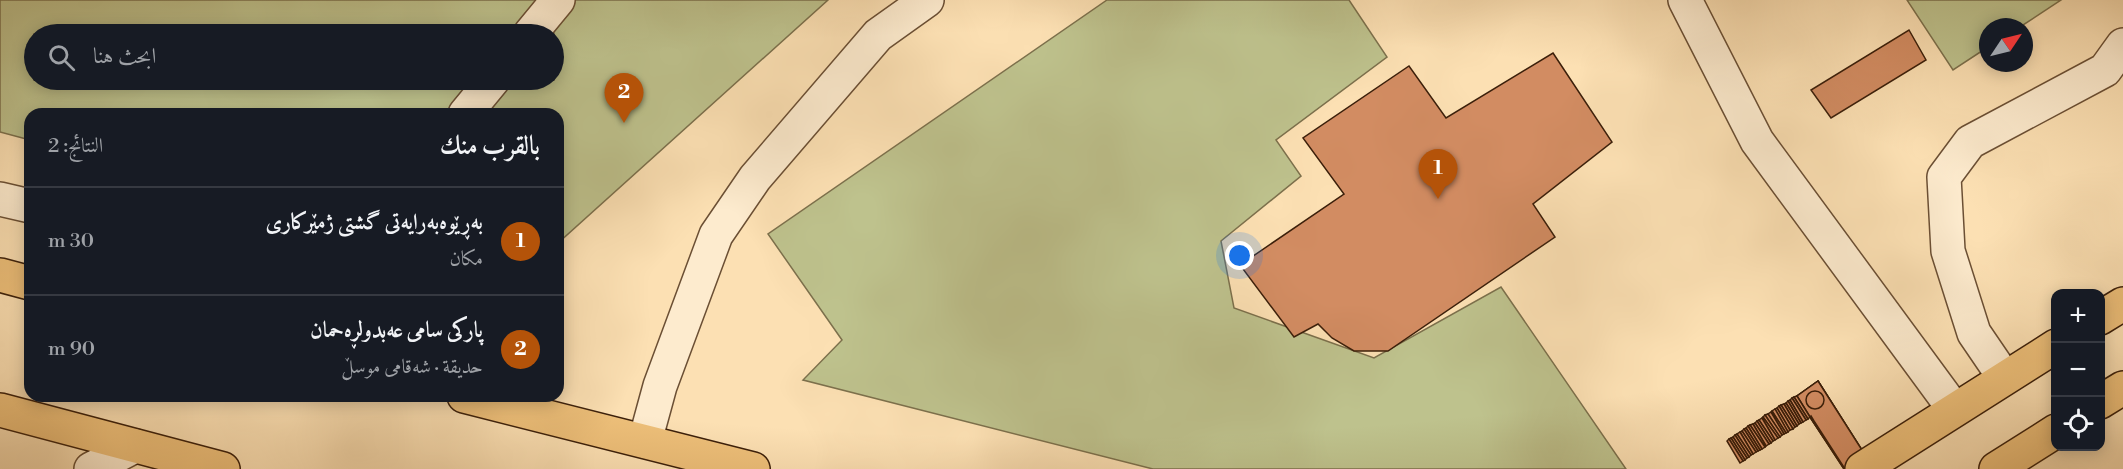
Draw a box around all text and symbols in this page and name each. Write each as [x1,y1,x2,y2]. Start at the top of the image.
north arrow [1979,18,2033,72]
search box [24,24,564,90]
icon: search [45,41,78,74]
text: ابحث هنا [93,43,156,70]
pin: 2 [604,74,644,123]
text: بالقرب منك [440,130,540,162]
text: النتائج: 2 [48,134,103,159]
pin: 1 [1418,150,1458,199]
text: بەڕێوەبەرایەتی گشتی ژمێركاری [266,209,483,236]
text: 30 m [48,229,94,254]
text: 1 [516,229,525,254]
your location [1225,241,1254,270]
text: مكان [449,247,483,272]
map controls [2051,289,2105,451]
button: + [2051,289,2105,343]
text: پارکی سامی عەبدولڕەحمان [310,317,483,344]
text: 90 m [48,337,95,362]
text: 2 [514,337,527,362]
button: − [2051,343,2105,397]
text: حديقة · شەقامی موسڵ [341,355,483,380]
button: locate [2051,397,2105,451]

